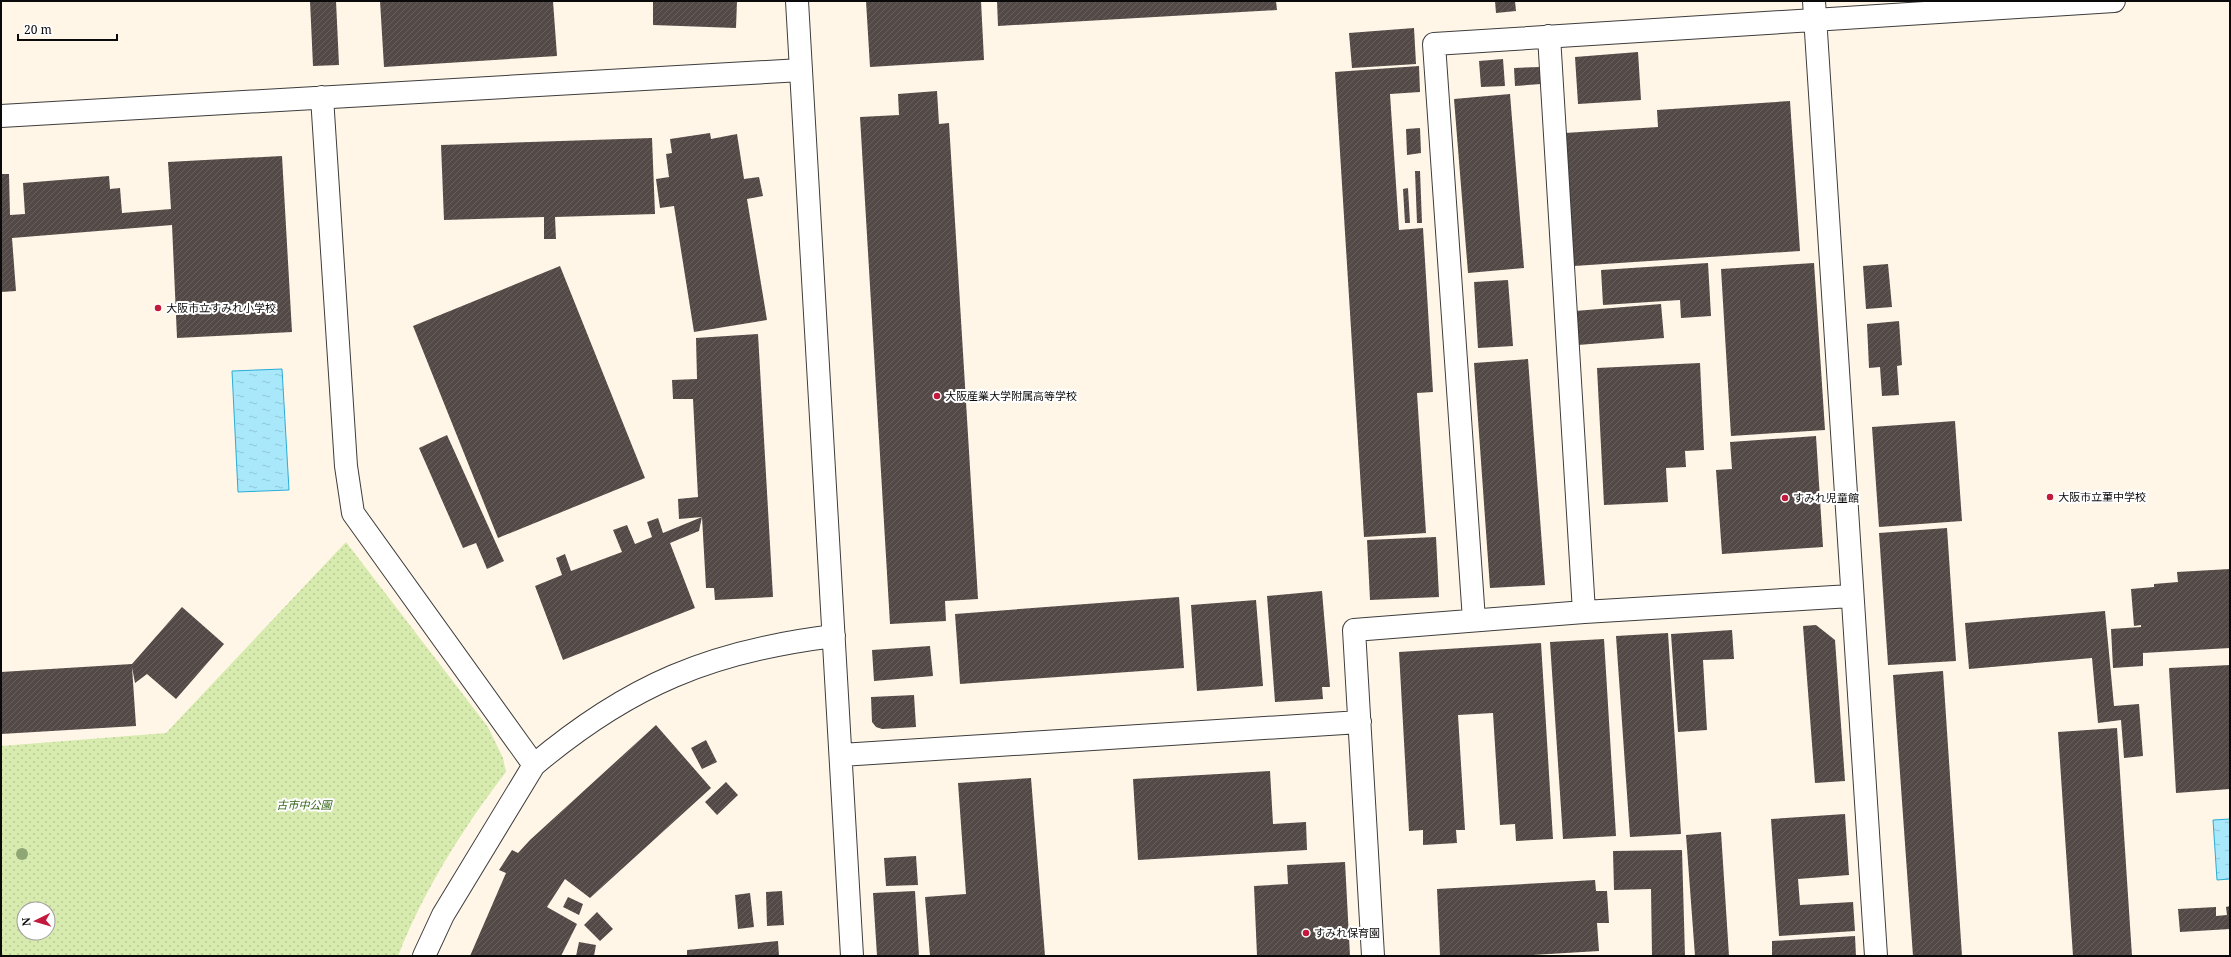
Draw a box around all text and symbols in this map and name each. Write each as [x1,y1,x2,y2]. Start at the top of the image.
scale bar [18,16,117,42]
text: 20 m [24,21,52,38]
place label: 大阪市立すみれ小学校 [166,300,276,315]
marker: 大阪市立すみれ小学校 [153,303,163,313]
place label: 大阪産業大学附属高等学校 [945,388,1077,403]
marker: 大阪産業大学附属高等学校 [932,391,942,401]
place label: 大阪市立菫中学校 [2058,489,2146,504]
place label: すみれ児童館 [1793,490,1859,505]
marker: 大阪市立菫中学校 [2045,492,2055,502]
marker: すみれ児童館 [1780,493,1790,503]
park label: 古市中公園 [277,797,333,812]
north arrow [16,901,56,941]
text: N [18,917,33,927]
place label: すみれ保育園 [1314,925,1380,940]
marker: すみれ保育園 [1301,928,1311,938]

